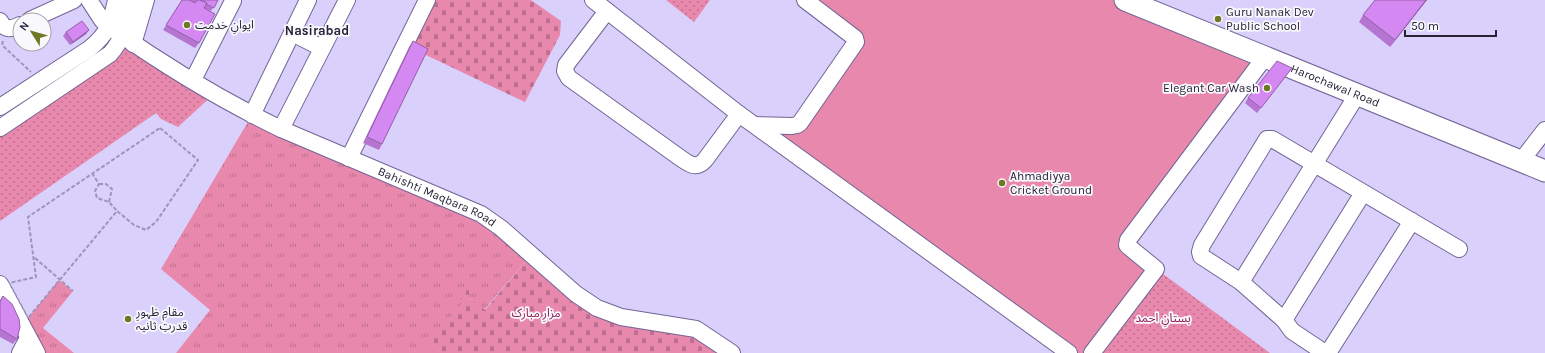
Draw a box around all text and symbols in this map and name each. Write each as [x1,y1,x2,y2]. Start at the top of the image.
place label: Guru Nanak Dev Public School [1226,5,1314,33]
north arrow [12,12,52,52]
scale bar [1405,12,1496,38]
marker: Guru Nanak Dev Public School [1213,14,1223,24]
place label: ایوانِ خدمت [195,18,254,35]
text: N [17,19,32,33]
text: 50 m [1411,19,1439,33]
marker: ایوانِ خدمت [182,20,192,30]
district label: Nasirabad [285,23,349,38]
street label: Harochawal Road [1289,61,1382,110]
place label: Elegant Car Wash [1163,81,1259,95]
marker: Elegant Car Wash [1262,83,1272,93]
street label: Bahishti Maqbara Road [376,164,499,230]
place label: Ahmadiyya Cricket Ground [1010,169,1092,197]
marker: Ahmadiyya Cricket Ground [997,178,1007,188]
place label: مقامِ ظہورِ قدرتِ ثانیہ [135,305,187,333]
park label: مزارِ مبارک [511,306,561,323]
park label: بستانِ احمد [1135,311,1191,328]
marker: مقامِ ظہورِ قدرتِ ثانیہ [123,314,133,324]

